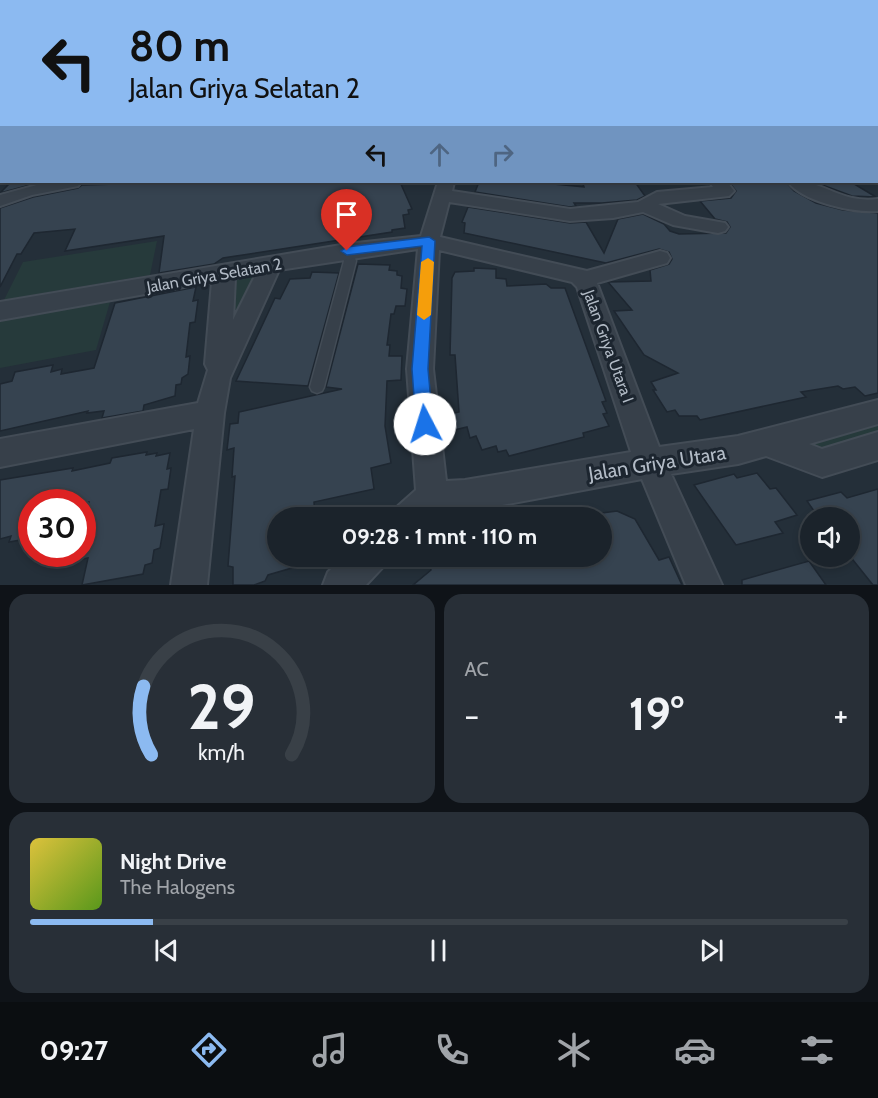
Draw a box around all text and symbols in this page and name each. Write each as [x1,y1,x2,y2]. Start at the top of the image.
text: 80 m [129,20,230,72]
icon: left [30,24,108,102]
text: Jalan Griya Selatan 2 [129,72,360,105]
icon: left [360,138,393,171]
icon: ahead [423,138,456,171]
icon: right [486,138,519,171]
pin [321,189,372,251]
icon: arrive [330,198,363,231]
street label: Jalan Griya Selatan 2 [144,254,283,297]
street label: Jalan Griya Utara I [579,286,638,405]
position arrow [393,392,457,456]
street label: Jalan Griya Utara [586,440,728,486]
speed limit sign: 30 [18,489,96,567]
map controls [800,507,860,567]
button: sound [800,507,860,567]
text: 09:28 · 1 mnt · 110 m [342,523,537,550]
text: AC [465,657,489,681]
text: 29 [188,669,256,745]
text: 19° [629,687,684,741]
text: − [465,695,479,735]
text: + [833,695,848,735]
text: km/h [198,740,245,766]
text: Night Drive [120,848,226,875]
text: The Halogens [120,875,235,899]
icon: previous [150,934,183,967]
icon: pause [422,934,455,967]
icon: next [695,934,728,967]
icon: directions [188,1029,230,1071]
icon: music [309,1029,351,1071]
icon: phone [431,1029,473,1071]
icon: climate [553,1029,595,1071]
icon: car [674,1029,716,1071]
icon: filters [796,1029,838,1071]
text: 09:27 [40,1034,108,1067]

